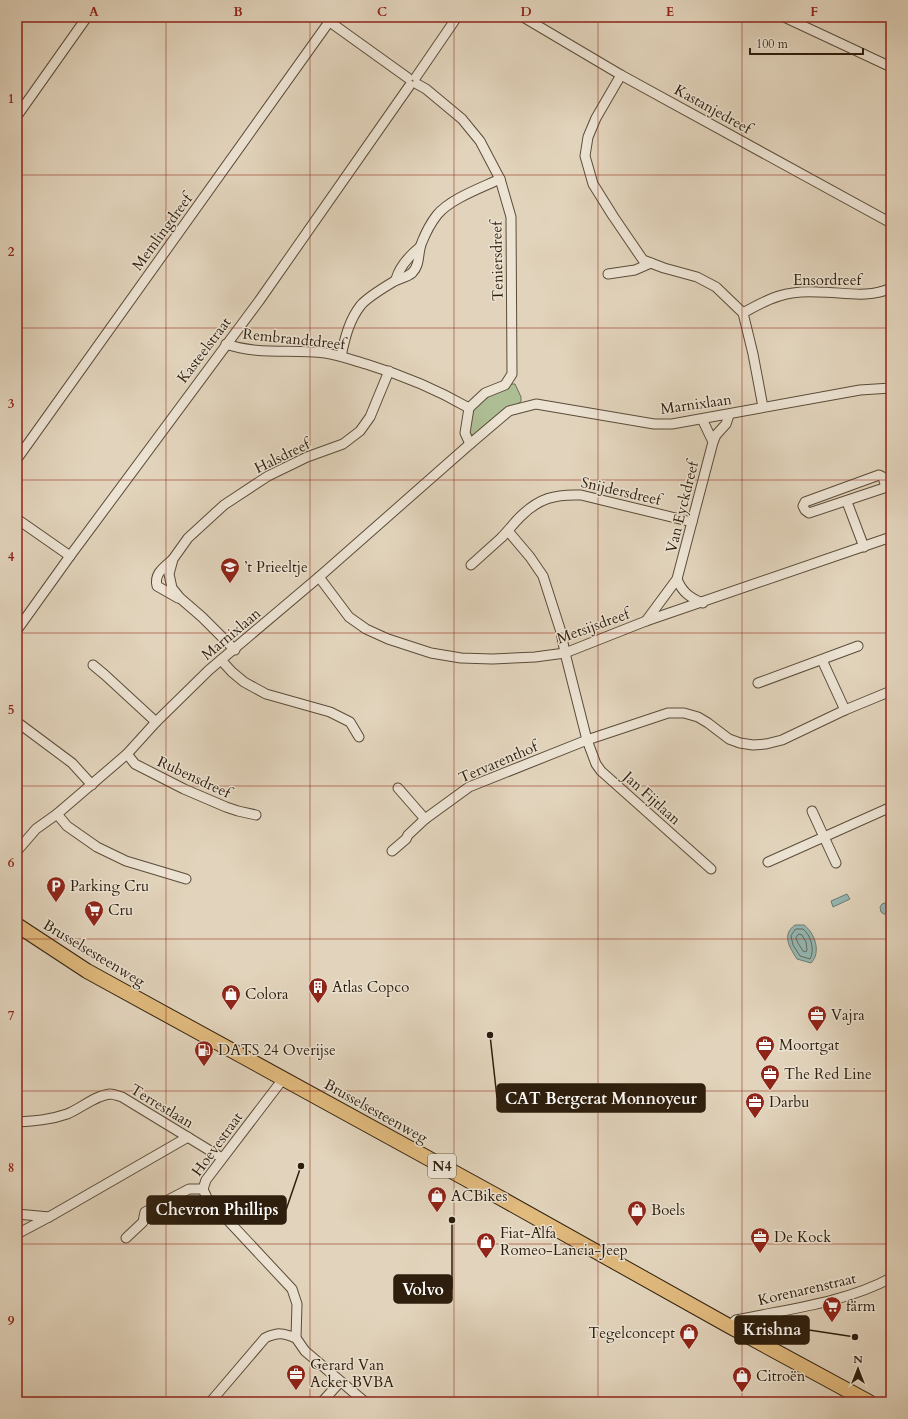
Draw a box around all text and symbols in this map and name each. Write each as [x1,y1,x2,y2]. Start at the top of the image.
text: A [89,3,99,21]
text: B [233,3,243,21]
text: C [377,3,387,21]
text: D [520,3,532,21]
text: E [666,3,674,21]
text: F [810,3,818,21]
scale bar [750,30,863,56]
text: 100 m [756,36,789,52]
street label: Kastanjedreef [671,80,757,140]
text: 1 [8,90,14,108]
street label: Memlingdreef [127,188,198,274]
street label: Teniersdreef [486,219,508,301]
text: 2 [8,243,15,261]
street label: Ensordreef [793,270,863,290]
street label: Kasteelstraat [173,313,236,387]
street label: Rembrandtdreef [242,324,349,355]
street label: Marnixlaan [659,389,733,419]
text: 3 [8,395,15,413]
street label: Halsdreef [251,433,315,478]
street label: Van Eyckdreef [661,457,704,555]
street label: Snijdersdreef [579,472,665,510]
text: 4 [8,548,15,566]
school or university icon: ’t Prieeltje [219,556,241,584]
place label: ’t Prieeltje [244,557,308,577]
street label: Marnixlaan [197,603,265,665]
street label: Metsijsdreef [554,603,634,648]
text: 5 [8,701,14,719]
street label: Tervarenthof [456,735,543,788]
street label: Rubensdreef [154,751,236,804]
street label: Jan Fijtlaan [617,765,685,830]
text: 6 [8,854,15,872]
parking icon: Parking Cru [45,875,67,903]
place label: Parking Cru [70,876,149,896]
supermarket icon: Cru [83,899,105,927]
place label: Cru [108,900,133,920]
street label: Brusselsesteenweg [39,915,149,992]
building icon: Atlas Copco [307,976,329,1004]
place label: Atlas Copco [332,977,409,997]
shop icon: Colora [220,983,242,1011]
place label: Colora [245,984,289,1004]
office icon: Vajra [806,1004,828,1032]
place label: Vajra [831,1005,865,1025]
text: 7 [8,1007,15,1025]
office icon: Moortgat [754,1034,776,1062]
place label: Moortgat [779,1035,839,1055]
fuel station icon: DATS 24 Overijse [193,1039,215,1067]
place label: DATS 24 Overijse [218,1040,336,1060]
office icon: The Red Line [759,1063,781,1091]
place label: The Red Line [784,1064,872,1084]
street label: Brusselsesteenweg [321,1074,432,1148]
street label: Terrestlaan [127,1079,198,1133]
callout: CAT Bergerat Monnoyeur [497,1084,705,1112]
text: CAT Bergerat Monnoyeur [505,1088,698,1110]
office icon: Darbu [744,1091,766,1119]
place label: Darbu [769,1092,809,1112]
street label: Hoevestraat [187,1108,247,1180]
road number: N4 [428,1154,456,1178]
text: 8 [8,1159,14,1177]
shop icon: ACBikes [426,1185,448,1213]
place label: ACBikes [451,1186,507,1206]
callout: Chevron Phillips [147,1196,286,1224]
text: Chevron Phillips [156,1199,279,1221]
shop icon: Boels [626,1199,648,1227]
place label: Boels [651,1200,685,1220]
place label: Fiat-Alfa Romeo-Lancia-Jeep [500,1223,628,1260]
office icon: De Kock [749,1226,771,1254]
place label: De Kock [774,1227,831,1247]
shop icon: Fiat-Alfa Romeo-Lancia-Jeep [475,1231,497,1259]
street label: Korenarenstraat [756,1268,858,1310]
callout: Volvo [394,1275,452,1303]
text: Volvo [402,1279,444,1301]
supermarket icon: färm [821,1295,843,1323]
place label: färm [846,1296,876,1316]
text: 9 [8,1312,15,1330]
callout: Krishna [735,1316,809,1344]
text: Krishna [743,1319,801,1341]
shop icon: Tegelconcept [678,1322,700,1350]
place label: Tegelconcept [588,1323,675,1343]
north arrow [838,1349,878,1389]
text: N [853,1352,863,1367]
place label: Gerard Van Acker BVBA [310,1355,394,1392]
office icon: Gerard Van Acker BVBA [285,1363,307,1391]
shop icon: Citroën [731,1365,753,1393]
place label: Citroën [756,1366,806,1386]

